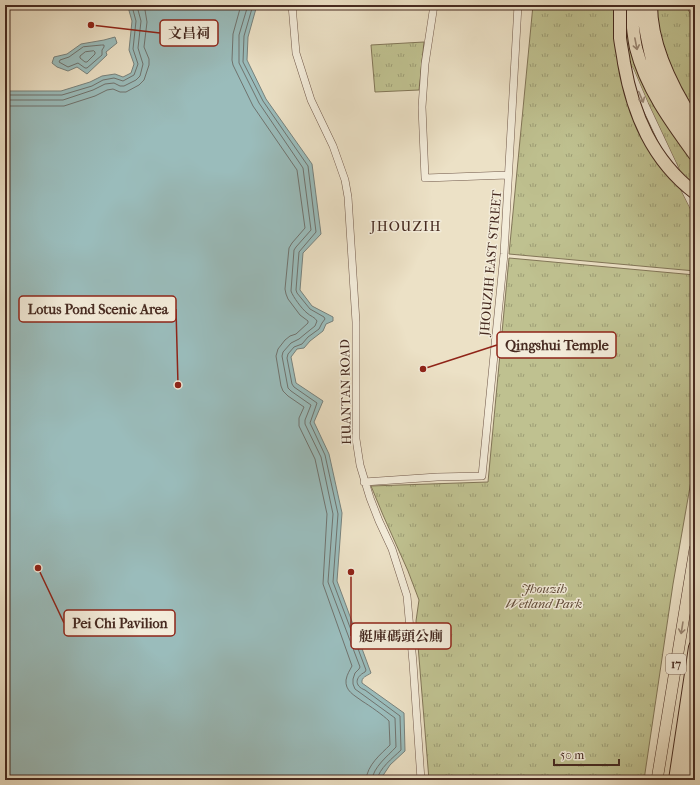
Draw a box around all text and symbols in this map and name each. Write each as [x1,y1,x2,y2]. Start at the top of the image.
callout: 文昌祠 [160,20,218,46]
text: 文昌祠 [168,25,210,42]
one-way arrow [632,37,640,50]
one-way arrow [638,90,645,102]
street label: JHOUZIH EAST STREET [477,189,504,338]
district label: JHOUZIH [370,218,442,235]
callout: Lotus Pond Scenic Area [19,296,176,322]
text: Lotus Pond Scenic Area [28,301,169,318]
callout: Qingshui Temple [497,332,616,358]
text: Qingshui Temple [505,337,609,354]
street label: HUANTAN ROAD [337,339,354,445]
park label: Jhouzih Wetland Park [506,581,583,611]
callout: Pei Chi Pavilion [64,610,175,636]
text: Pei Chi Pavilion [72,615,169,632]
one-way arrow [678,622,686,635]
callout: 艇庫碼頭公廁 [351,623,451,649]
text: 艇庫碼頭公廁 [359,628,443,645]
road number: 17 [666,654,686,674]
scale bar [554,741,619,767]
text: 50 m [560,748,584,762]

